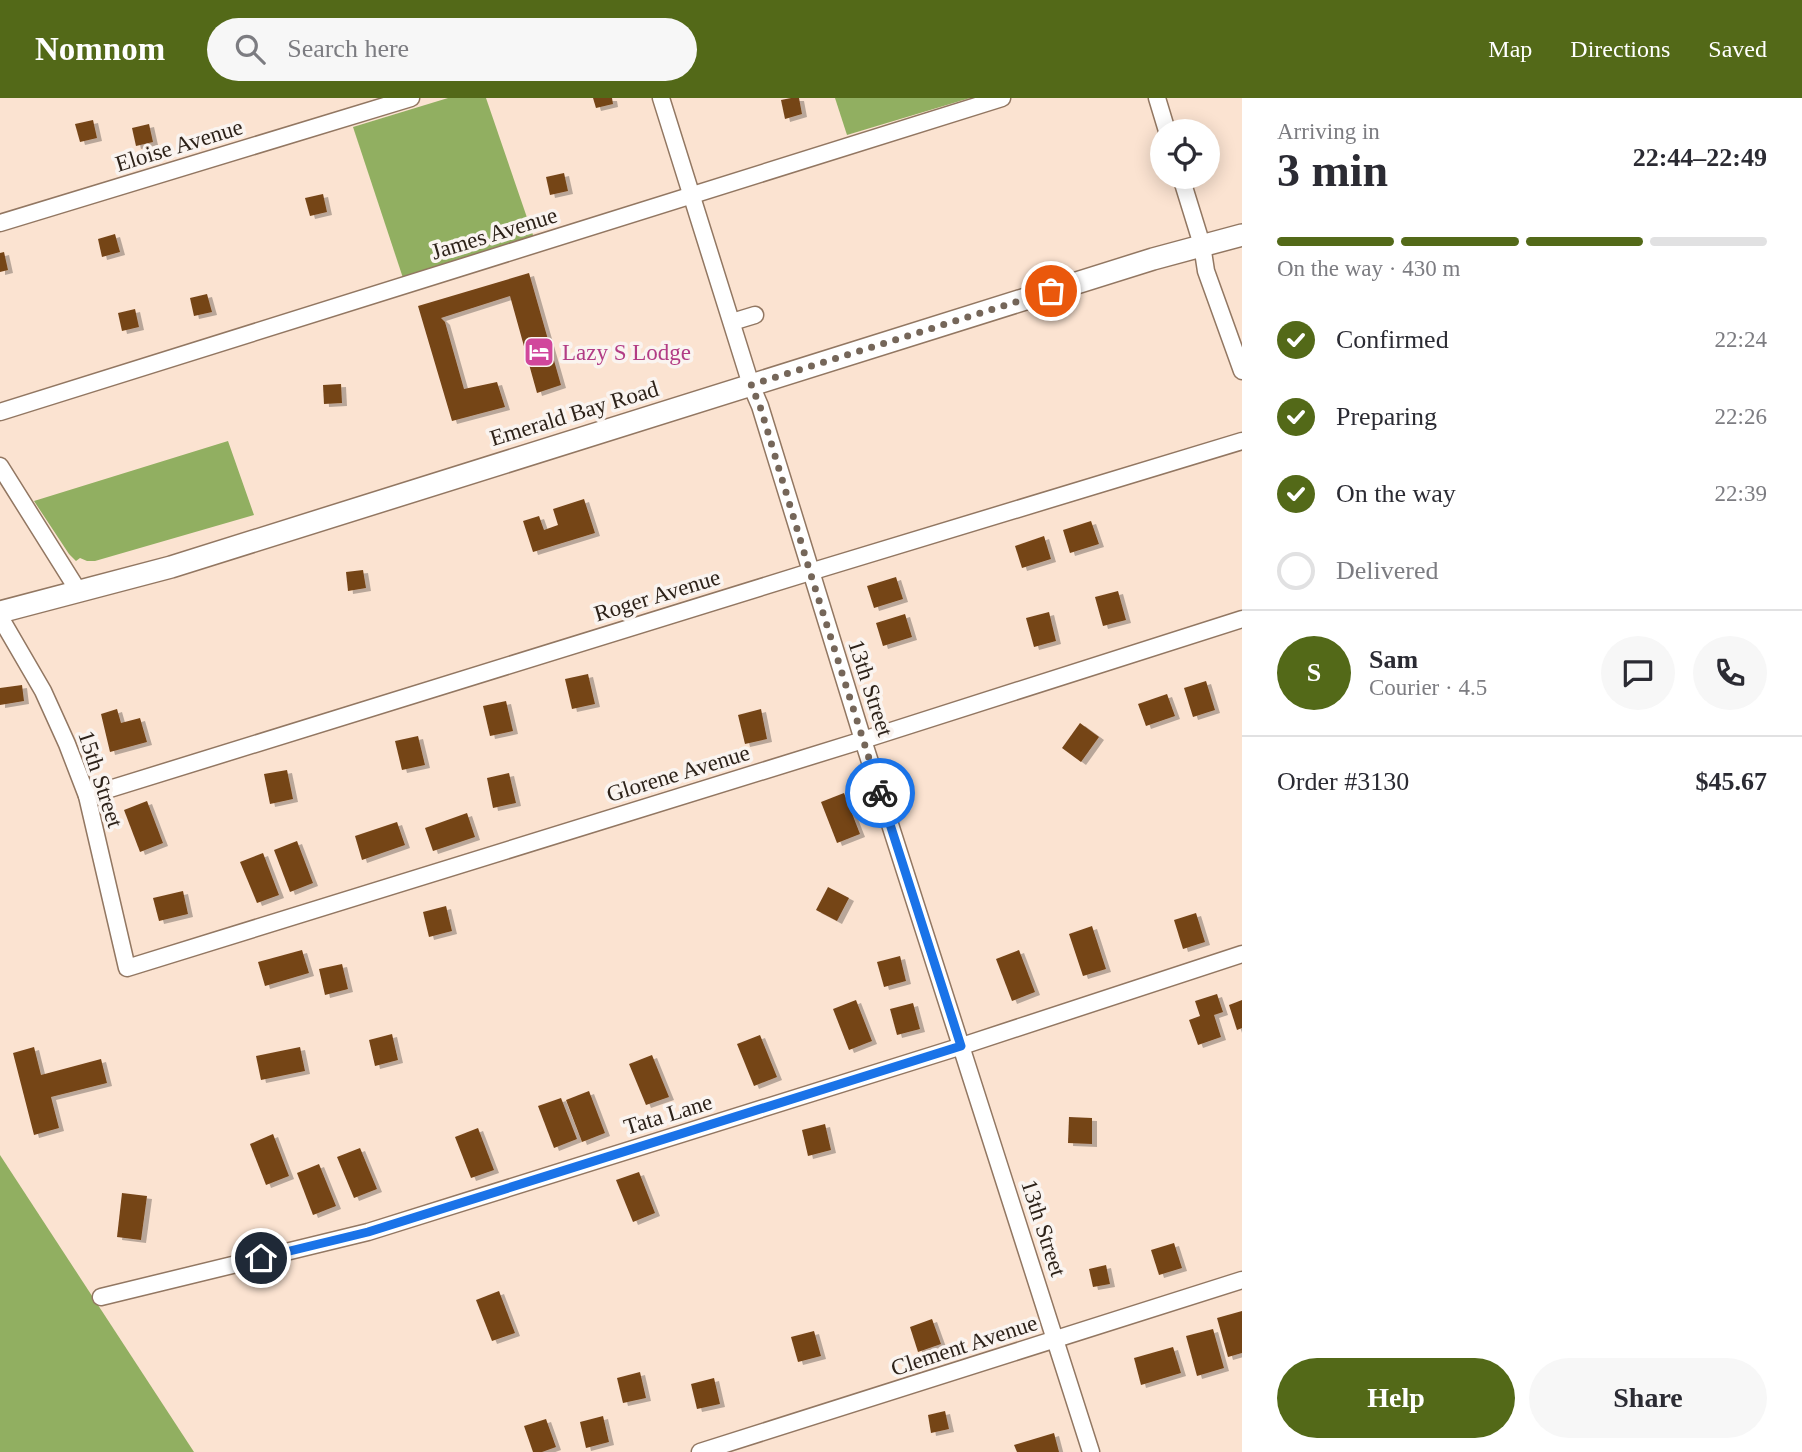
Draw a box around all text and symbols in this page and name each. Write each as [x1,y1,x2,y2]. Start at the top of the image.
search box [207,18,697,81]
icon: search [231,30,269,68]
text: Nomnom [35,31,165,67]
text: Search here [287,34,409,63]
text: Map [1488,36,1532,62]
text: Directions [1570,36,1670,62]
text: Saved [1708,36,1767,62]
street label: Eloise Avenue [112,114,246,177]
map controls [1150,119,1220,189]
button: locate [1150,119,1220,189]
text: Arriving in [1277,119,1380,144]
text: 22:44–22:49 [1633,143,1767,172]
text: 3 min [1277,145,1388,196]
street label: James Avenue [428,202,560,265]
text: On the way · 430 m [1277,256,1460,281]
pin [1021,261,1081,321]
icon: bag [1032,272,1070,310]
icon: check [1277,321,1315,359]
text: Confirmed [1336,325,1449,354]
text: 22:24 [1715,327,1767,352]
hotel icon: Lazy S Lodge [522,335,556,369]
place label: Lazy S Lodge [562,340,691,365]
street label: Emerald Bay Road [487,376,662,451]
icon: check [1277,398,1315,436]
text: Preparing [1336,402,1437,431]
text: 22:26 [1715,404,1767,429]
icon: check [1277,475,1315,513]
text: On the way [1336,479,1456,508]
text: 22:39 [1715,481,1767,506]
text: Delivered [1336,556,1439,585]
street label: Roger Avenue [591,564,723,627]
button: chat [1601,636,1675,710]
button: phone [1693,636,1767,710]
street label: 13th Street [843,637,898,740]
text: Sam [1369,645,1418,674]
text: S [1307,658,1321,687]
text: Courier · 4.5 [1369,675,1487,700]
street label: 15th Street [73,728,128,831]
street label: Glorene Avenue [604,740,753,807]
courier [845,758,915,828]
text: Order #3130 [1277,767,1409,796]
text: $45.67 [1696,767,1767,796]
icon: bike [861,774,899,812]
street label: Tata Lane [621,1089,715,1140]
street label: 13th Street [1016,1177,1071,1280]
pin [231,1228,291,1288]
icon: home [242,1239,280,1277]
street label: Clement Avenue [888,1310,1040,1381]
button: Help [1277,1358,1515,1438]
button: Share [1529,1358,1767,1438]

